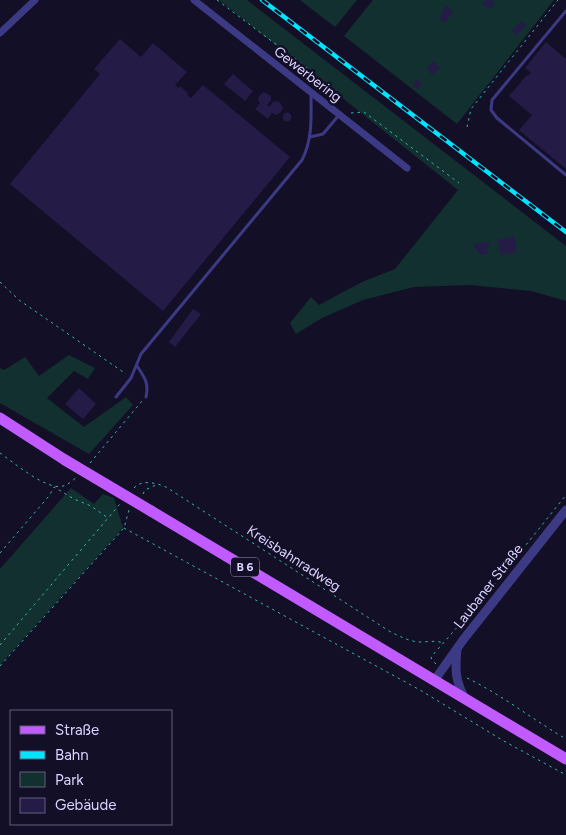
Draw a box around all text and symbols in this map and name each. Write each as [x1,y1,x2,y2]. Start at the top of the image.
street label: Gewerbering [270,43,345,106]
street label: Kreisbahnradweg [244,522,344,595]
street label: Laubaner Straße [450,540,527,632]
road number: B 6 [231,558,259,576]
legend [10,710,172,825]
text: Straße [55,721,99,739]
text: Bahn [55,746,89,764]
text: Park [55,771,84,789]
text: Gebäude [55,796,116,814]

